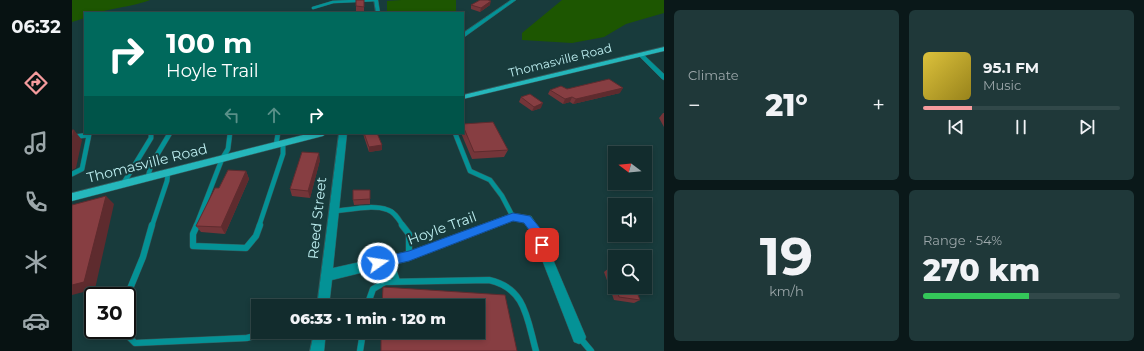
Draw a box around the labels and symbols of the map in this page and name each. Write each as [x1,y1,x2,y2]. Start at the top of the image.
street label: Thomasville Road [507,40,613,80]
street label: Thomasville Road [85,139,209,187]
north arrow [608,146,652,190]
street label: Reed Street [304,176,330,260]
street label: Hoyle Trail [405,207,479,249]
pin [525,228,559,262]
position arrow [357,242,399,284]
speed limit sign: 30 [84,287,136,339]

